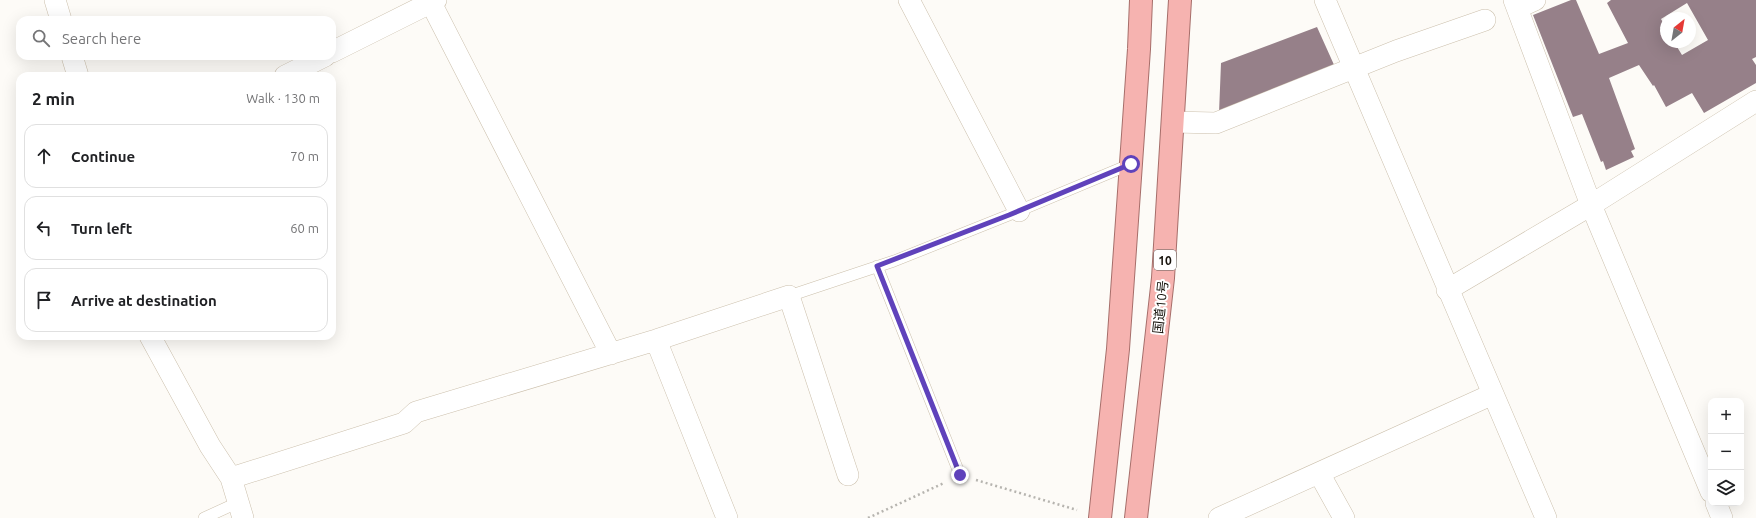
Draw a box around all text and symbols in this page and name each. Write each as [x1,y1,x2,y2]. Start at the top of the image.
north arrow [1660,12,1696,48]
search box [16,16,336,60]
icon: search [30,27,52,49]
text: Search here [62,30,141,47]
text: 2 min [32,89,75,108]
text: Walk · 130 m [246,91,320,105]
icon: ahead [33,145,55,167]
text: Continue [71,148,135,165]
text: 70 m [290,149,319,163]
route start [1122,155,1140,173]
icon: left [33,217,55,239]
text: Turn left [71,220,132,237]
text: 60 m [290,221,319,235]
road number: 10 [1154,250,1176,270]
street label: 国道10号 [1150,280,1170,334]
icon: arrive [33,289,55,311]
text: Arrive at destination [71,292,217,309]
map controls [1708,398,1744,506]
button: + [1708,398,1744,434]
button: − [1708,434,1744,470]
route end [951,466,969,484]
button: layers [1708,470,1744,506]

